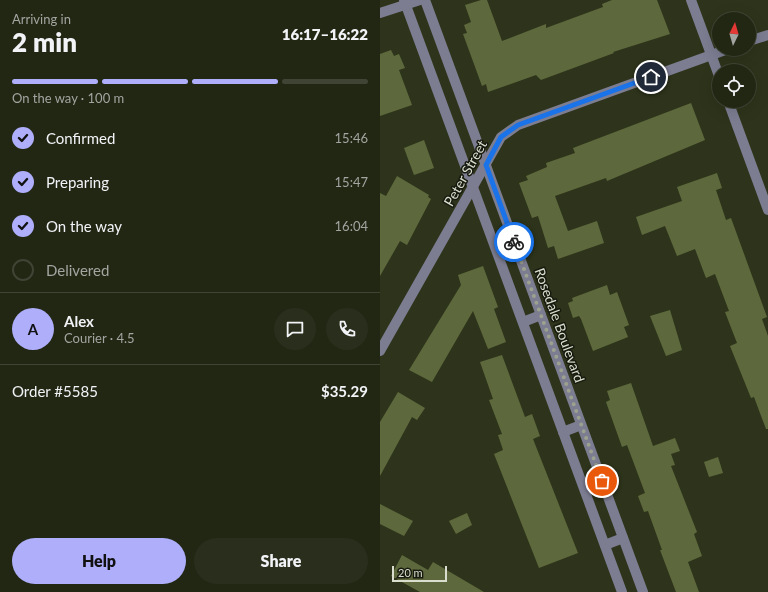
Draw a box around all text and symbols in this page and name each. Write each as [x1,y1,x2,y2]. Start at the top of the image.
text: Arriving in [12,11,71,27]
north arrow [712,12,756,56]
map controls [712,12,756,108]
text: 16:17–16:22 [282,25,368,43]
text: 2 min [12,26,77,58]
pin [634,60,668,94]
button: locate [712,64,756,108]
icon: home [640,66,662,88]
text: On the way · 100 m [12,90,124,106]
icon: check [12,127,34,149]
text: Confirmed [46,129,115,147]
text: 15:46 [335,130,368,146]
street label: Peter Street [440,137,490,209]
icon: check [12,171,34,193]
text: Preparing [46,173,109,191]
text: 15:47 [335,174,368,190]
icon: check [12,215,34,237]
text: On the way [46,217,122,235]
text: 16:04 [335,218,368,234]
courier [494,222,534,262]
icon: bike [503,231,525,253]
text: Delivered [46,261,109,279]
street label: Rosedale Boulevard [531,265,589,385]
button: chat [274,308,316,350]
button: phone [326,308,368,350]
text: Alex [64,312,94,330]
text: A [28,320,38,338]
text: Courier · 4.5 [64,330,135,346]
text: Order #5585 [12,382,98,400]
text: $35.29 [321,382,368,400]
pin [585,464,619,498]
icon: bag [591,470,613,492]
button: Help [12,538,186,584]
button: Share [194,538,368,584]
scale bar [392,564,447,583]
text: 20 m [398,566,423,579]

